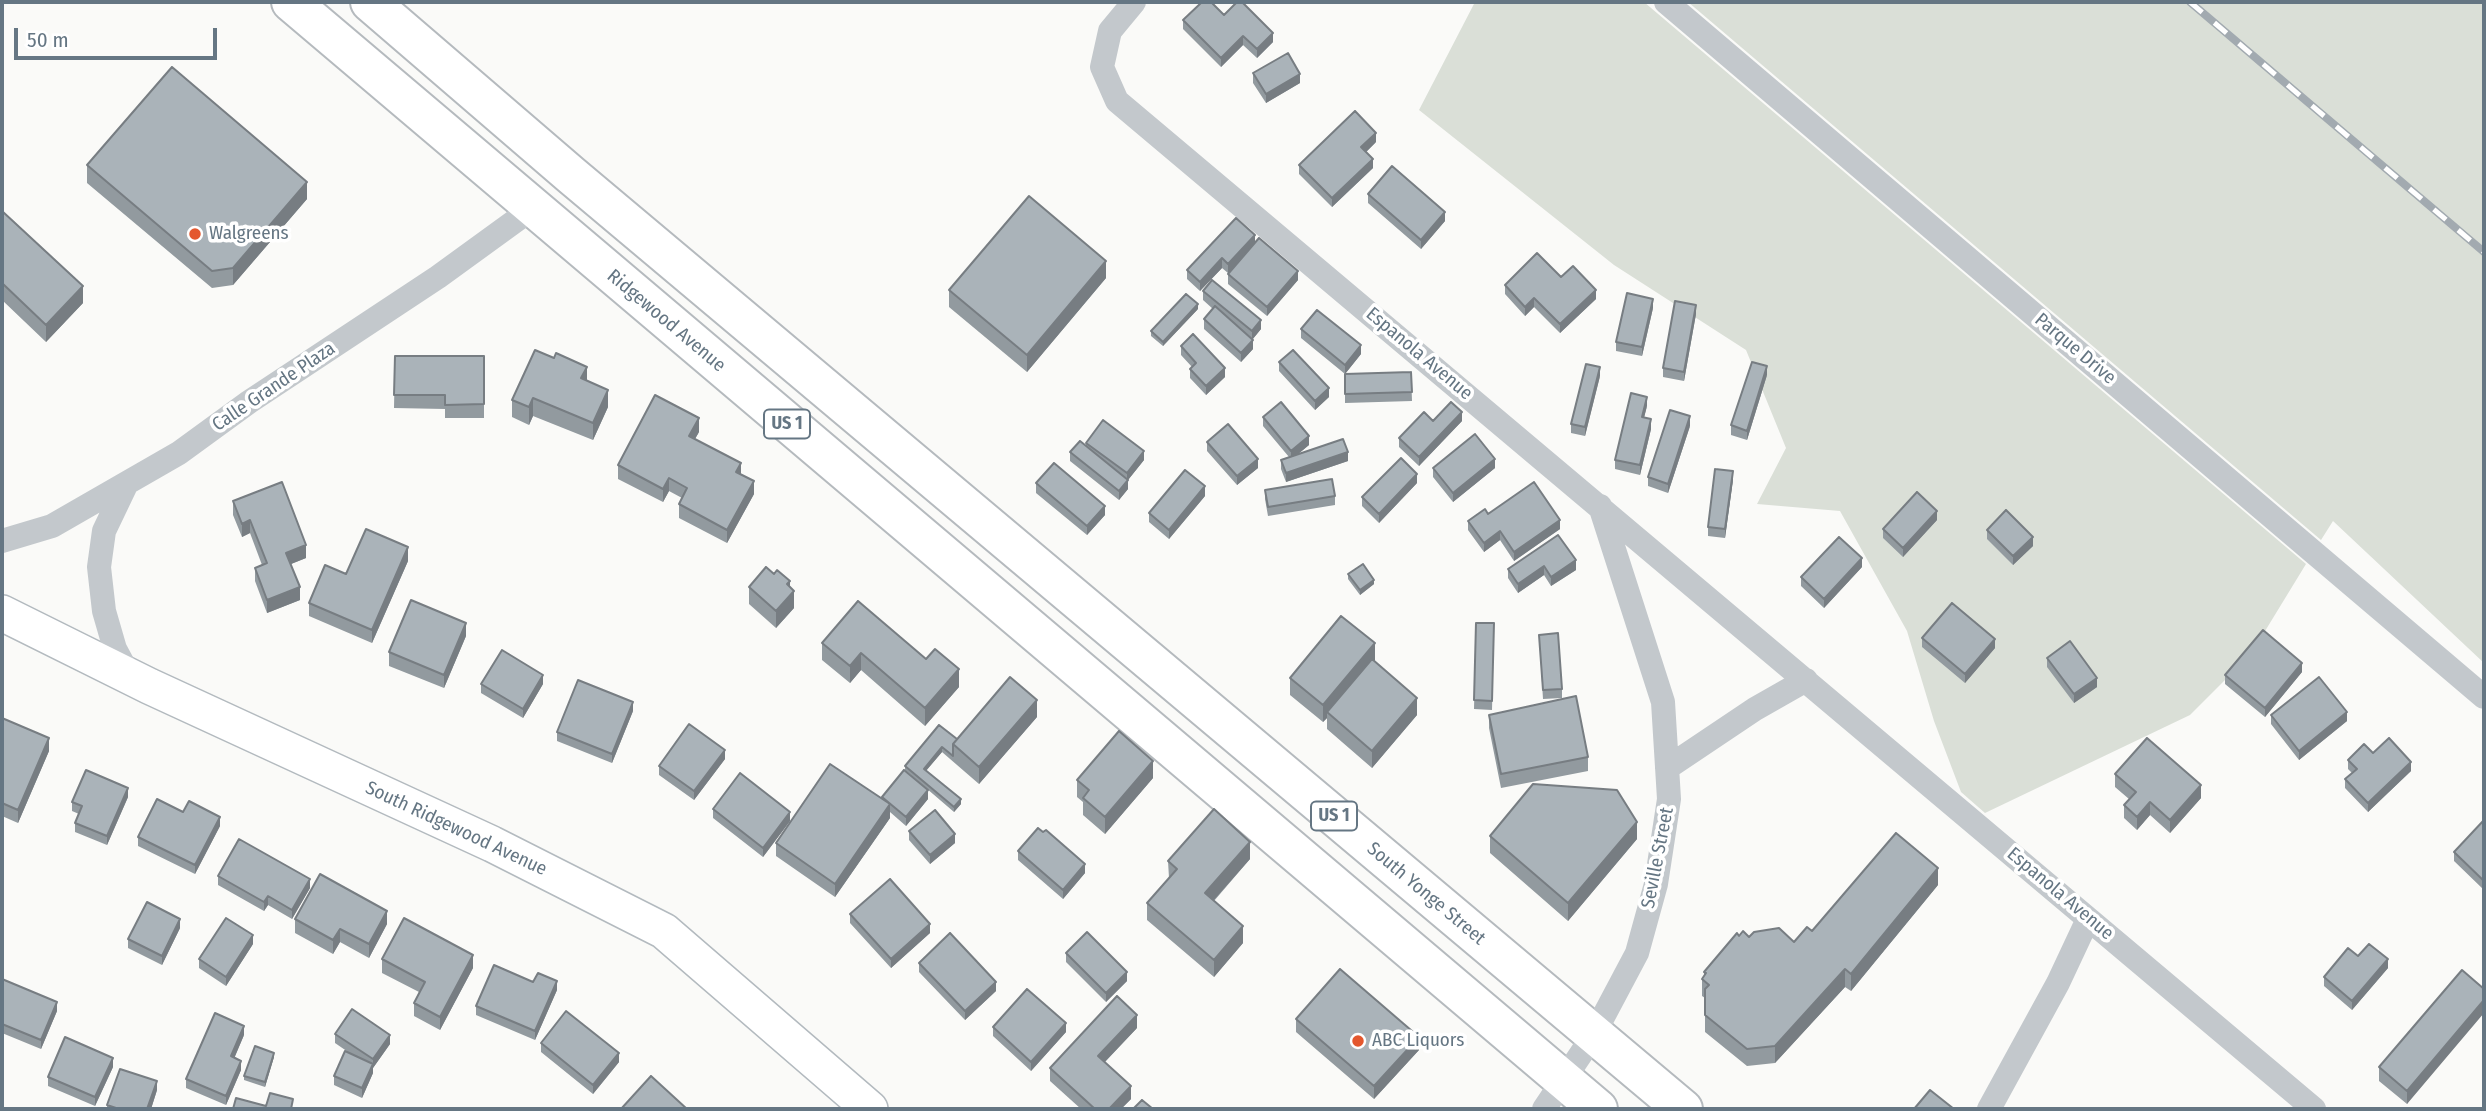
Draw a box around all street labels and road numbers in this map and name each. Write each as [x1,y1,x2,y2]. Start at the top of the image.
street label: Ridgewood Avenue [602,265,730,377]
street label: Espanola Avenue [1361,303,1477,405]
street label: Parque Drive [2030,309,2120,389]
street label: Calle Grande Plaza [208,338,340,436]
road number: US 1 [764,410,810,438]
street label: South Ridgewood Avenue [362,777,550,881]
road number: US 1 [1311,802,1357,830]
street label: Seville Street [1637,806,1679,910]
street label: South Yonge Street [1362,838,1490,950]
street label: Espanola Avenue [2002,843,2118,945]

